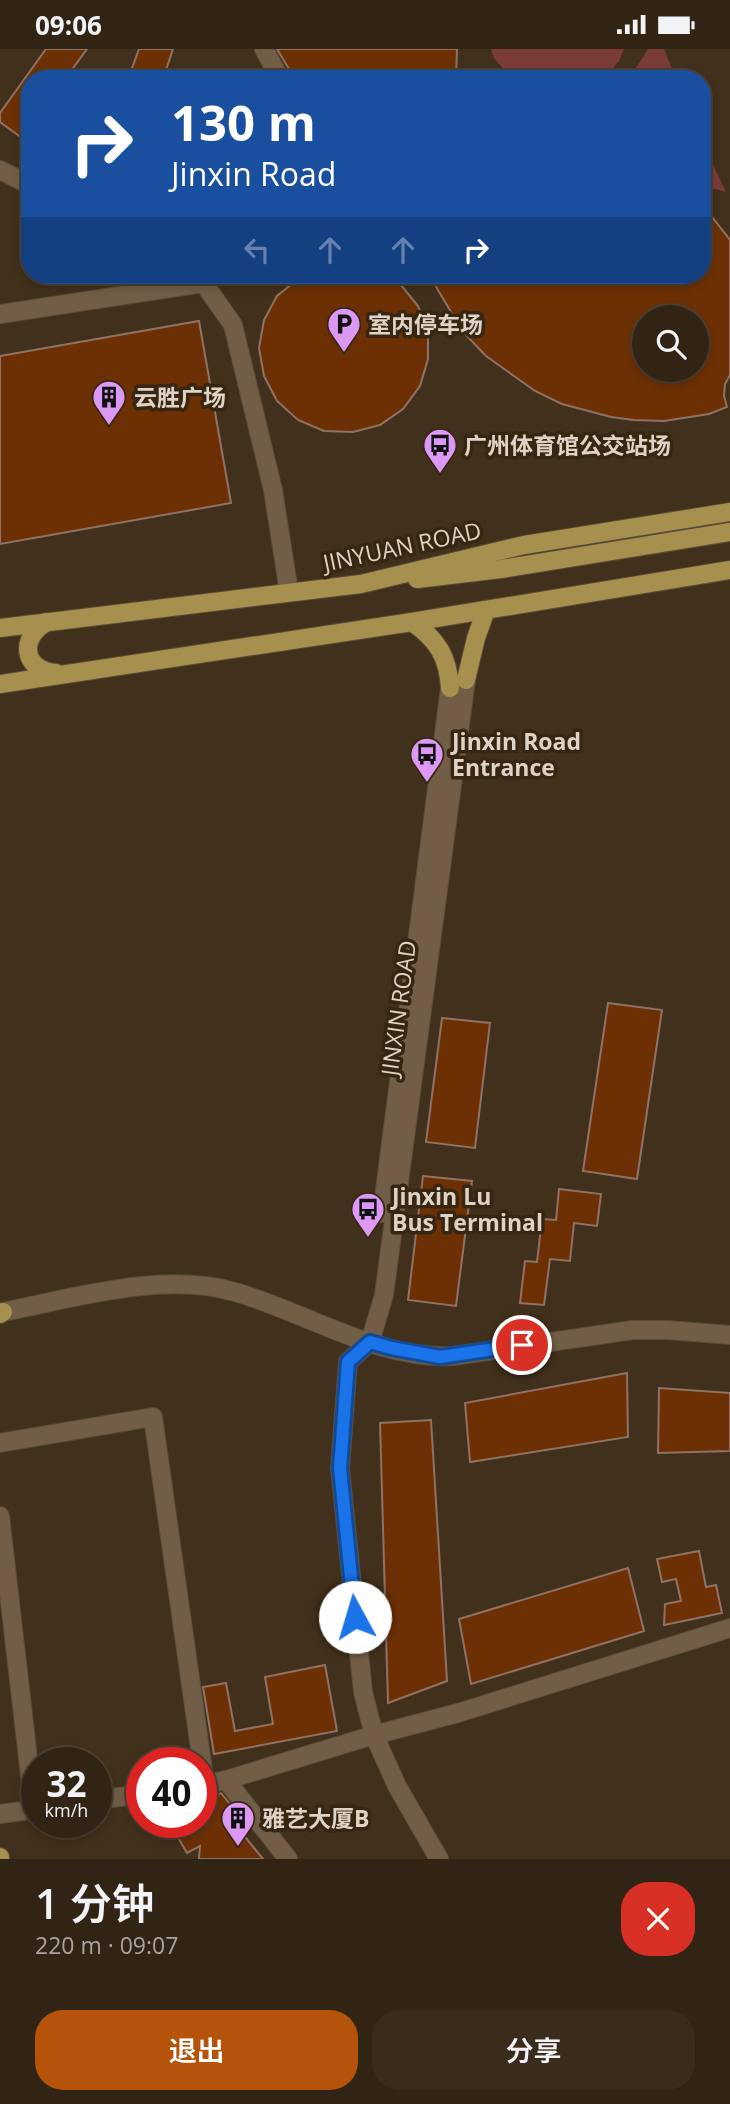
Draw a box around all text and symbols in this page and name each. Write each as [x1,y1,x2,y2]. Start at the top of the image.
text: 09:06 [35,7,102,43]
text: 130 m [171,89,316,155]
icon: right [56,98,147,189]
text: Jinxin Road [171,152,336,195]
icon: left [238,231,276,269]
icon: ahead [311,231,349,269]
icon: ahead [384,231,422,269]
icon: right [457,231,495,269]
parking icon: 室内停车场 [325,305,363,354]
map controls [632,305,709,382]
button: search [632,305,709,382]
place label: 室内停车场 [368,308,483,340]
building icon: 云胜广场 [90,378,128,427]
place label: 云胜广场 [134,381,226,413]
bus stop icon: 广州体育馆公交站场 [421,426,459,475]
place label: 广州体育馆公交站场 [464,429,671,461]
street label: JINYUAN ROAD [318,514,484,579]
place label: Jinxin Road Entrance [450,725,581,783]
bus stop icon: Jinxin Road Entrance [408,735,446,784]
street label: JINXIN ROAD [372,938,423,1080]
place label: Jinxin Lu Bus Terminal [390,1180,543,1238]
bus stop icon: Jinxin Lu Bus Terminal [349,1190,387,1239]
pin [492,1315,552,1375]
icon: arrive [503,1326,541,1364]
position arrow [318,1580,392,1654]
speed limit sign: 40 [126,1747,217,1838]
text: 32 [46,1760,87,1807]
text: km/h [45,1798,88,1822]
building icon: 雅艺大厦B [219,1799,257,1848]
place label: 雅艺大厦B [262,1802,369,1834]
text: 1 分钟 [35,1874,154,1931]
button: close [621,1882,695,1956]
text: 220 m · 09:07 [35,1929,178,1961]
button: 退出 [35,2010,358,2090]
button: 分享 [372,2010,695,2090]

